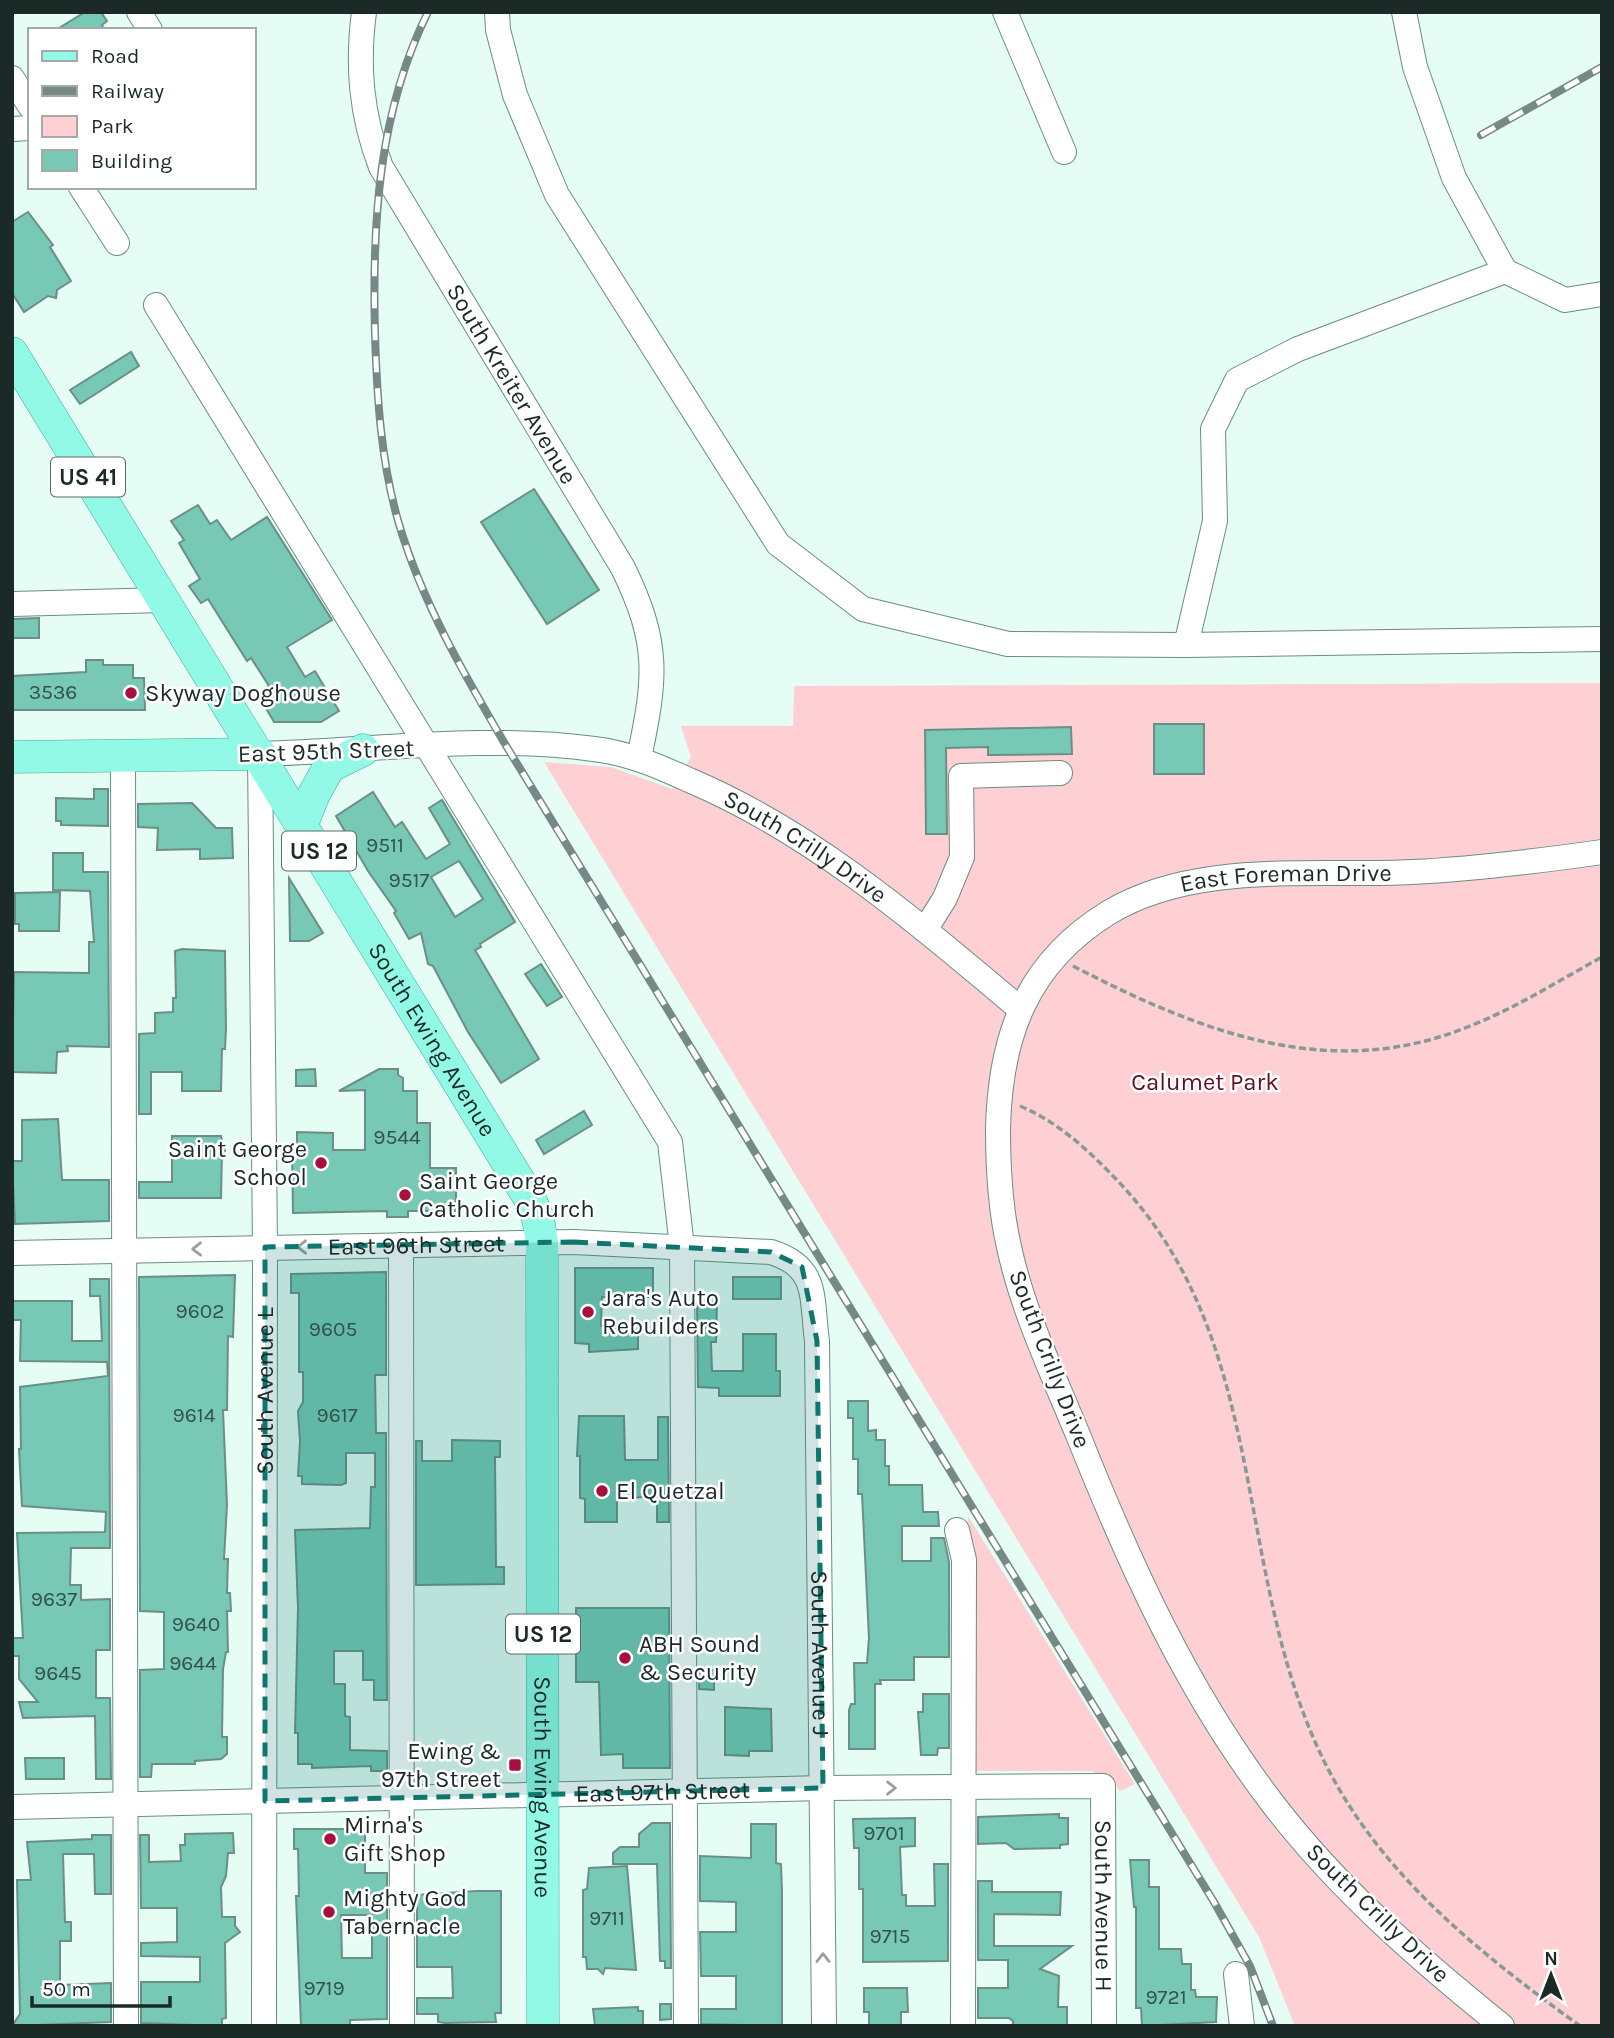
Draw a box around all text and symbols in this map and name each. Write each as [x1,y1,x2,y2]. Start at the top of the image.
legend [28,28,256,189]
text: Road [91,44,139,68]
text: Railway [91,79,164,103]
text: Park [91,114,134,138]
text: Building [91,149,172,173]
street label: South Kreiter Avenue [441,279,583,489]
road number: US 41 [51,457,125,496]
place label: Skyway Doghouse [145,679,341,707]
house number: 3536 [29,680,77,704]
marker: Skyway Doghouse [123,685,139,701]
street label: East 95th Street [237,734,415,768]
street label: South Crilly Drive [719,784,892,909]
road number: US 12 [282,832,356,870]
house number: 9511 [366,833,404,857]
street label: East Foreman Drive [1177,859,1392,898]
house number: 9517 [389,868,430,892]
street label: South Ewing Avenue [362,937,502,1142]
park label: Calumet Park [1131,1068,1279,1096]
house number: 9544 [373,1125,421,1149]
place label: Saint George School [168,1135,307,1191]
marker: Saint George School [313,1155,329,1171]
place label: Saint George Catholic Church [419,1167,595,1223]
marker: Saint George Catholic Church [397,1187,413,1203]
street label: East 96th Street [327,1229,505,1261]
one-way arrow [296,1239,307,1255]
one-way arrow [191,1241,202,1257]
street label: South Crilly Drive [1003,1266,1097,1452]
place label: Jara's Auto Rebuilders [602,1284,719,1340]
house number: 9602 [176,1299,224,1323]
marker: Jara's Auto Rebuilders [580,1304,596,1320]
street label: South Avenue L [251,1307,279,1475]
house number: 9605 [309,1317,357,1341]
house number: 9614 [173,1403,216,1427]
house number: 9617 [316,1403,358,1427]
place label: El Quetzal [616,1477,725,1505]
marker: El Quetzal [594,1483,610,1499]
street label: South Avenue J [805,1570,835,1736]
house number: 9637 [31,1587,77,1611]
house number: 9640 [172,1612,220,1636]
road number: US 12 [506,1614,580,1653]
place label: ABH Sound & Security [639,1630,760,1686]
marker: ABH Sound & Security [617,1650,633,1666]
house number: 9644 [169,1651,217,1675]
house number: 9645 [34,1661,82,1685]
street label: South Ewing Avenue [529,1676,557,1898]
place label: Ewing & 97th Street [381,1737,501,1793]
marker: Ewing & 97th Street [507,1757,523,1773]
street label: East 97th Street [575,1776,750,1808]
one-way arrow [887,1780,897,1796]
place label: Mirna's Gift Shop [344,1811,446,1867]
street label: South Avenue H [1089,1820,1118,1992]
house number: 9701 [863,1821,905,1845]
marker: Mirna's Gift Shop [322,1831,338,1847]
street label: South Crilly Drive [1301,1838,1455,1988]
place label: Mighty God Tabernacle [343,1884,467,1940]
marker: Mighty God Tabernacle [321,1904,337,1920]
house number: 9711 [589,1906,625,1930]
house number: 9715 [870,1924,910,1948]
north arrow [1516,1940,1586,2010]
text: N [1544,1948,1558,1970]
one-way arrow [815,1952,831,1962]
scale bar [32,1965,170,2009]
house number: 9719 [303,1976,345,2000]
text: 50 m [42,1977,91,2001]
house number: 9721 [1145,1985,1187,2009]

